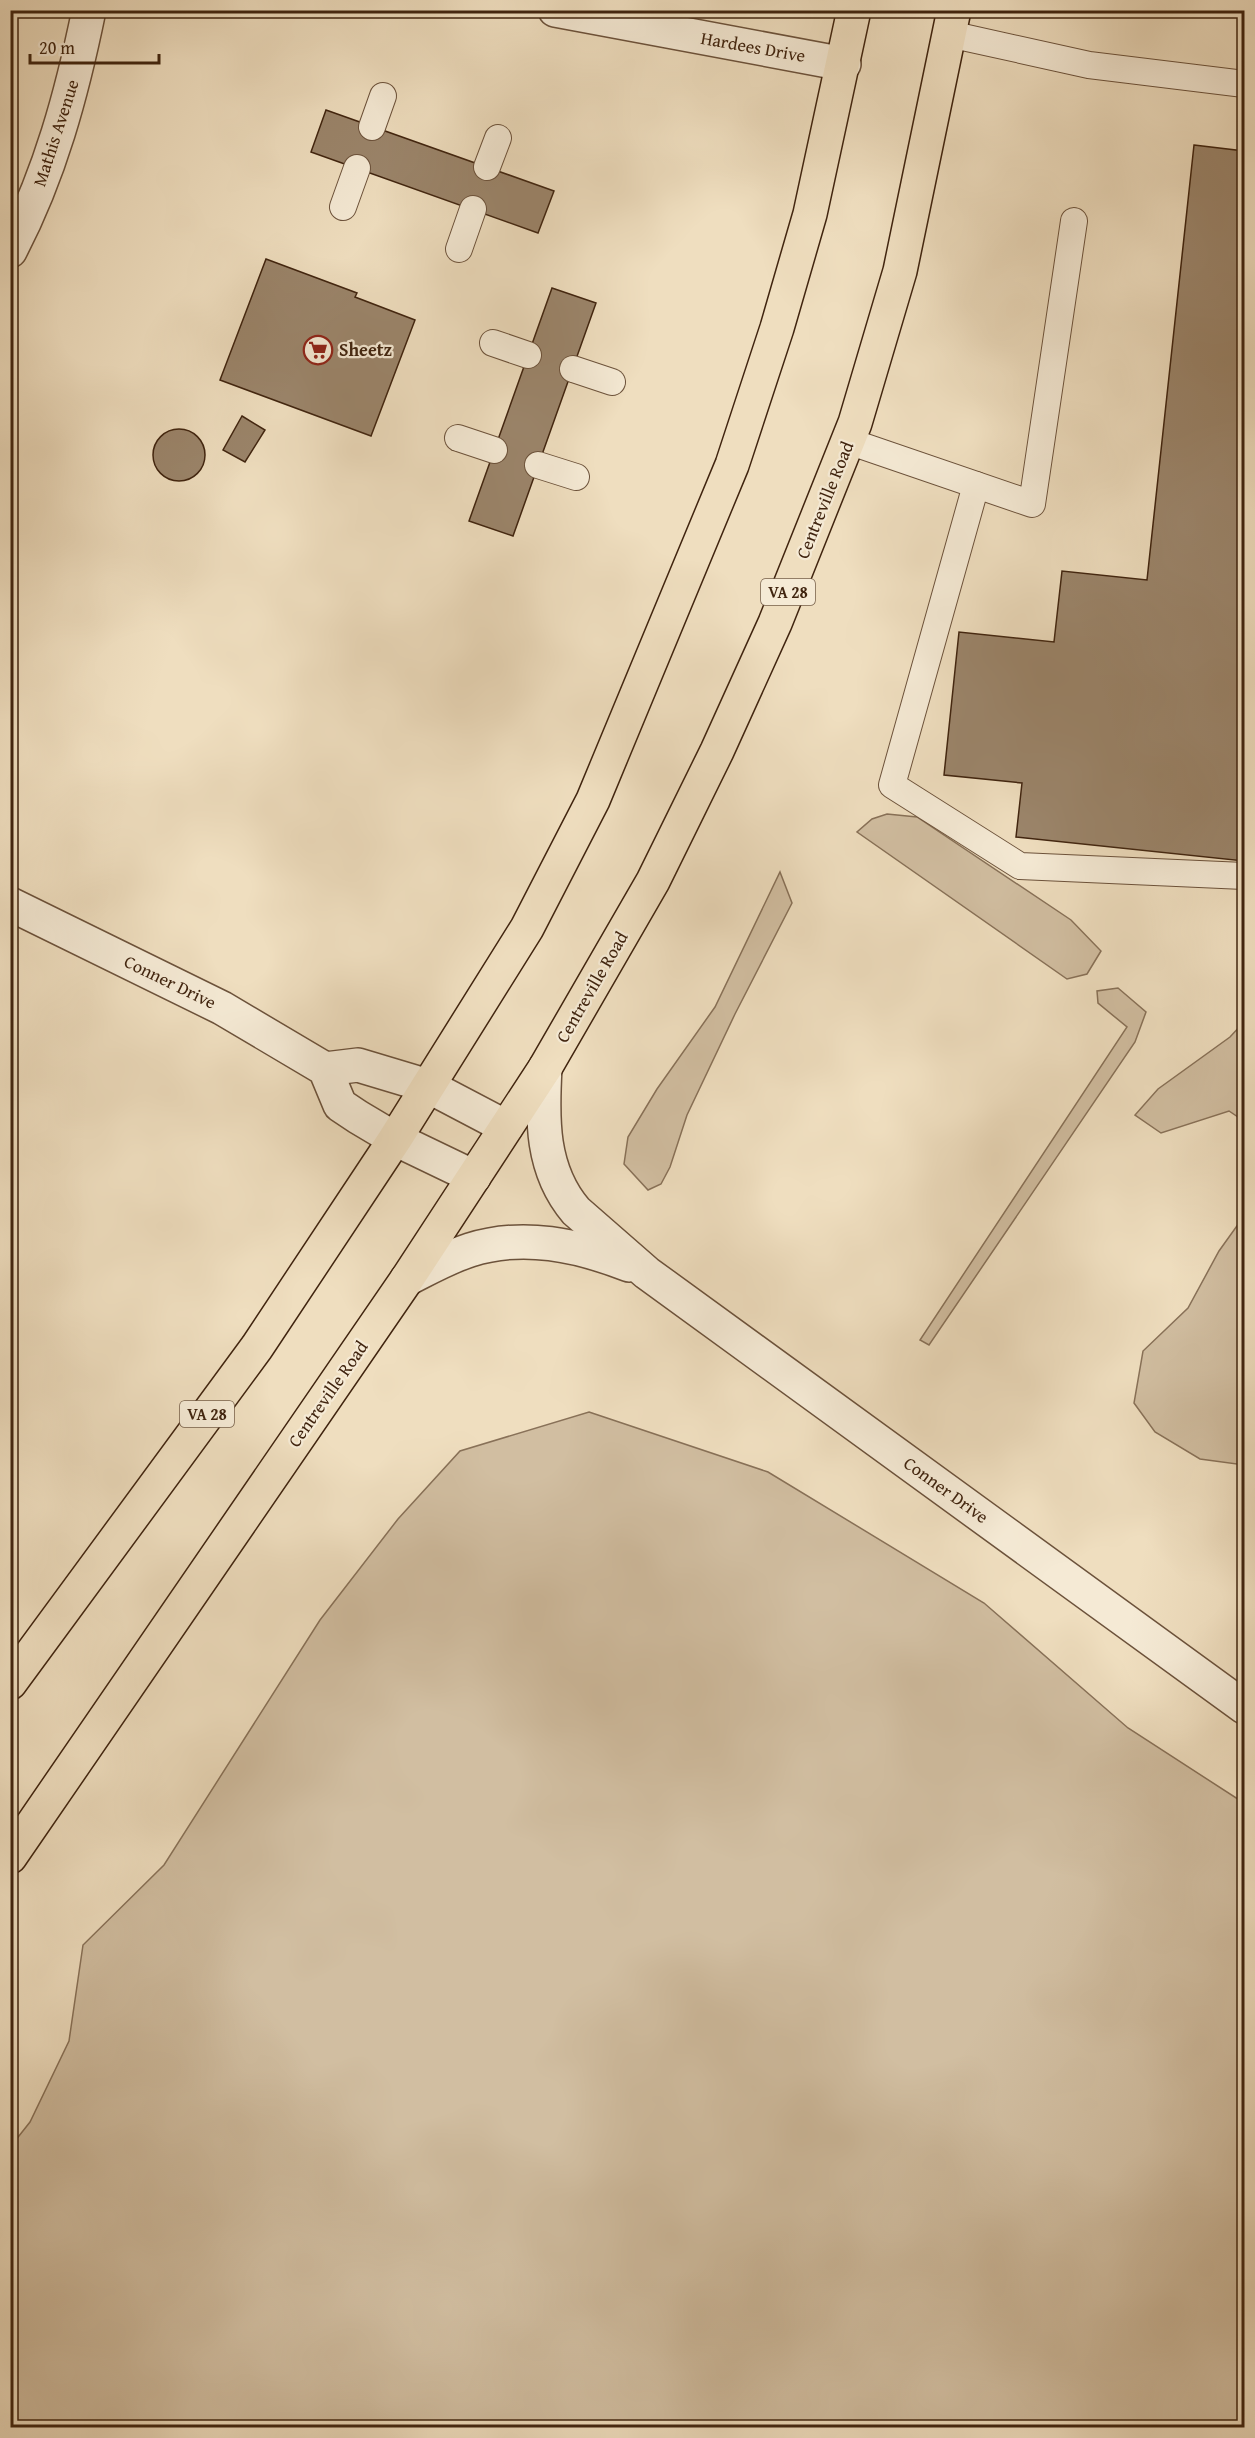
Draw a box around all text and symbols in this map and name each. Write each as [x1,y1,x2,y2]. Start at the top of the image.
street label: Hardees Drive [699,24,807,69]
scale bar [30,27,159,65]
text: 20 m [39,34,75,61]
street label: Mathis Avenue [26,76,86,190]
supermarket icon: Sheetz [302,334,334,366]
place label: Sheetz [339,336,393,363]
street label: Centreville Road [789,437,861,563]
road number: VA 28 [761,579,815,605]
street label: Centreville Road [549,926,635,1047]
street label: Conner Drive [120,948,221,1015]
street label: Centreville Road [281,1335,375,1452]
road number: VA 28 [180,1401,234,1427]
street label: Conner Drive [898,1449,994,1530]

